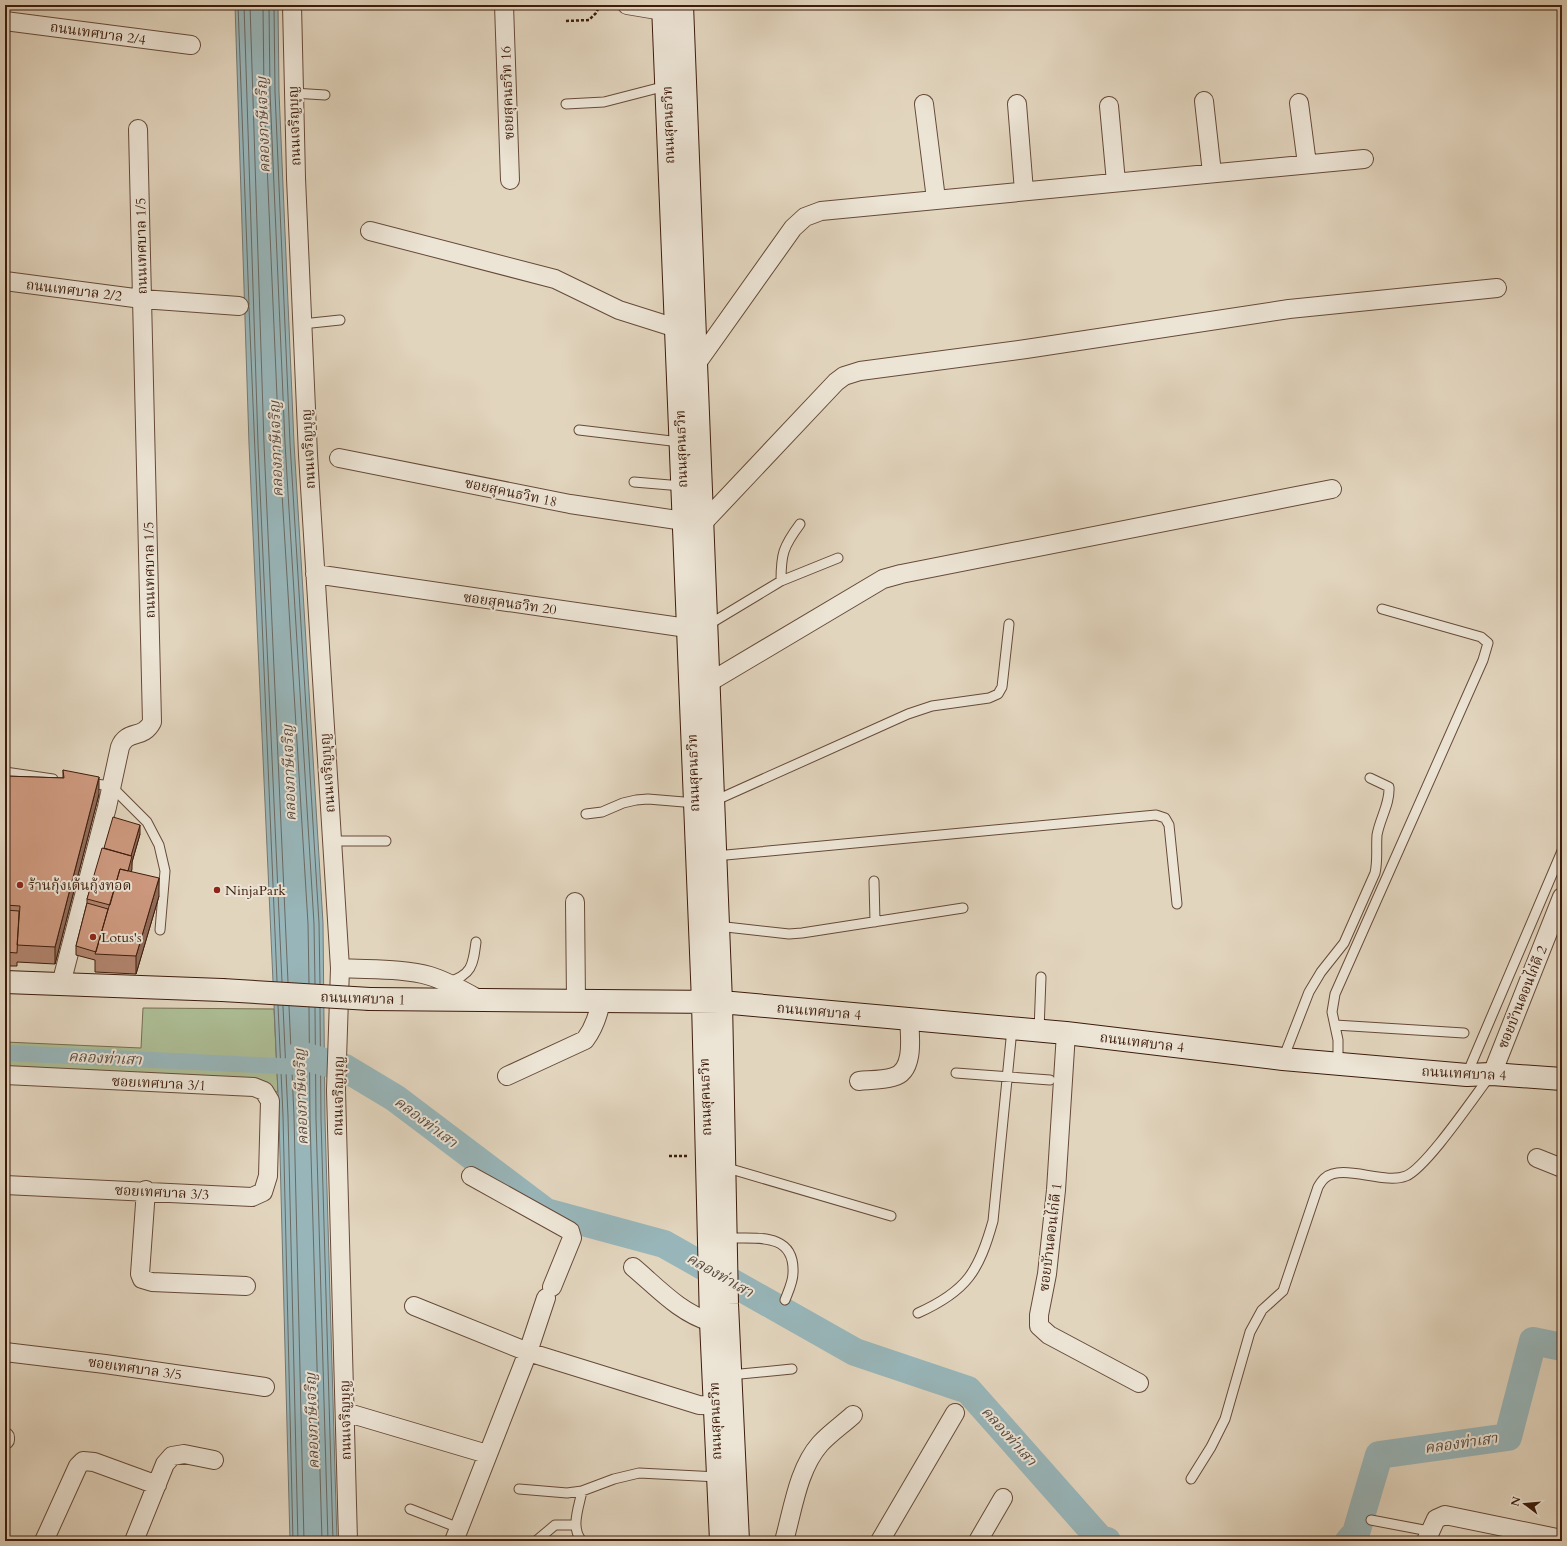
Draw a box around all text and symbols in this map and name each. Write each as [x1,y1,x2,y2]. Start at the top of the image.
street label: ถนนเทศบาล 2/4 [49,17,147,50]
street label: ซอยสุคนธวิท 16 [496,46,519,140]
water label: คลองภาษีเจริญ [251,76,275,174]
street label: ถนนเจริญบุญ [284,86,305,166]
street label: ถนนสุคนธวิท [658,86,679,164]
street label: ถนนเทศบาล 1/5 [131,197,152,295]
street label: ถนนเทศบาล 2/2 [25,275,123,306]
water label: คลองภาษีเจริญ [264,400,288,498]
street label: ถนนเจริญบุญ [297,409,320,489]
street label: ถนนสุคนธวิท [671,410,692,488]
street label: ซอยสุคนธวิท 18 [463,473,559,512]
street label: ถนนเทศบาล 1/5 [139,521,160,619]
street label: ซอยสุคนธวิท 20 [462,588,558,619]
water label: คลองภาษีเจริญ [277,724,301,822]
street label: ถนนเจริญบุญ [315,732,340,814]
street label: ถนนสุคนธวิท [683,734,704,812]
place label: ร้านกุ้งเต้นกุ้งทอด [28,876,131,895]
marker: ร้านกุ้งเต้นกุ้งทอด [15,880,25,890]
place label: NinjaPark [225,881,286,900]
marker: NinjaPark [212,885,222,895]
place label: Lotus's [101,928,142,947]
marker: Lotus's [88,932,98,942]
street label: ซอยบัานดอนไก่ดี 2 [1492,943,1552,1051]
street label: ถนนเทศบาล 1 [320,988,406,1009]
street label: ถนนเทศบาล 4 [776,998,862,1025]
street label: ถนนเทศบาล 4 [1099,1028,1185,1057]
water label: คลองท่าเสา [68,1046,143,1070]
water label: คลองภาษีเจริญ [289,1048,313,1146]
street label: ถนนเจริญบุญ [328,1056,349,1136]
street label: ถนนสุคนธวิท [695,1058,716,1136]
street label: ถนนเทศบาล 4 [1421,1062,1507,1085]
street label: ซอยเทศบาล 3/1 [111,1072,207,1095]
water label: คลองท่าเสา [391,1092,462,1152]
street label: ซอยเทศบาล 3/3 [114,1181,210,1204]
street label: ซอยบัานดอนไก่ดี 1 [1033,1181,1067,1293]
water label: คลองท่าเสา [683,1248,757,1302]
street label: ซอยเทศบาล 3/5 [87,1352,183,1384]
water label: คลองภาษีเจริญ [300,1372,324,1470]
street label: ถนนเจริญบุญ [335,1380,356,1460]
street label: ถนนสุคนธวิท [705,1382,726,1460]
water label: คลองท่าเสา [977,1402,1041,1470]
water label: คลองท่าเสา [1423,1428,1499,1458]
north arrow [1505,1484,1545,1524]
text: N [1507,1494,1525,1508]

